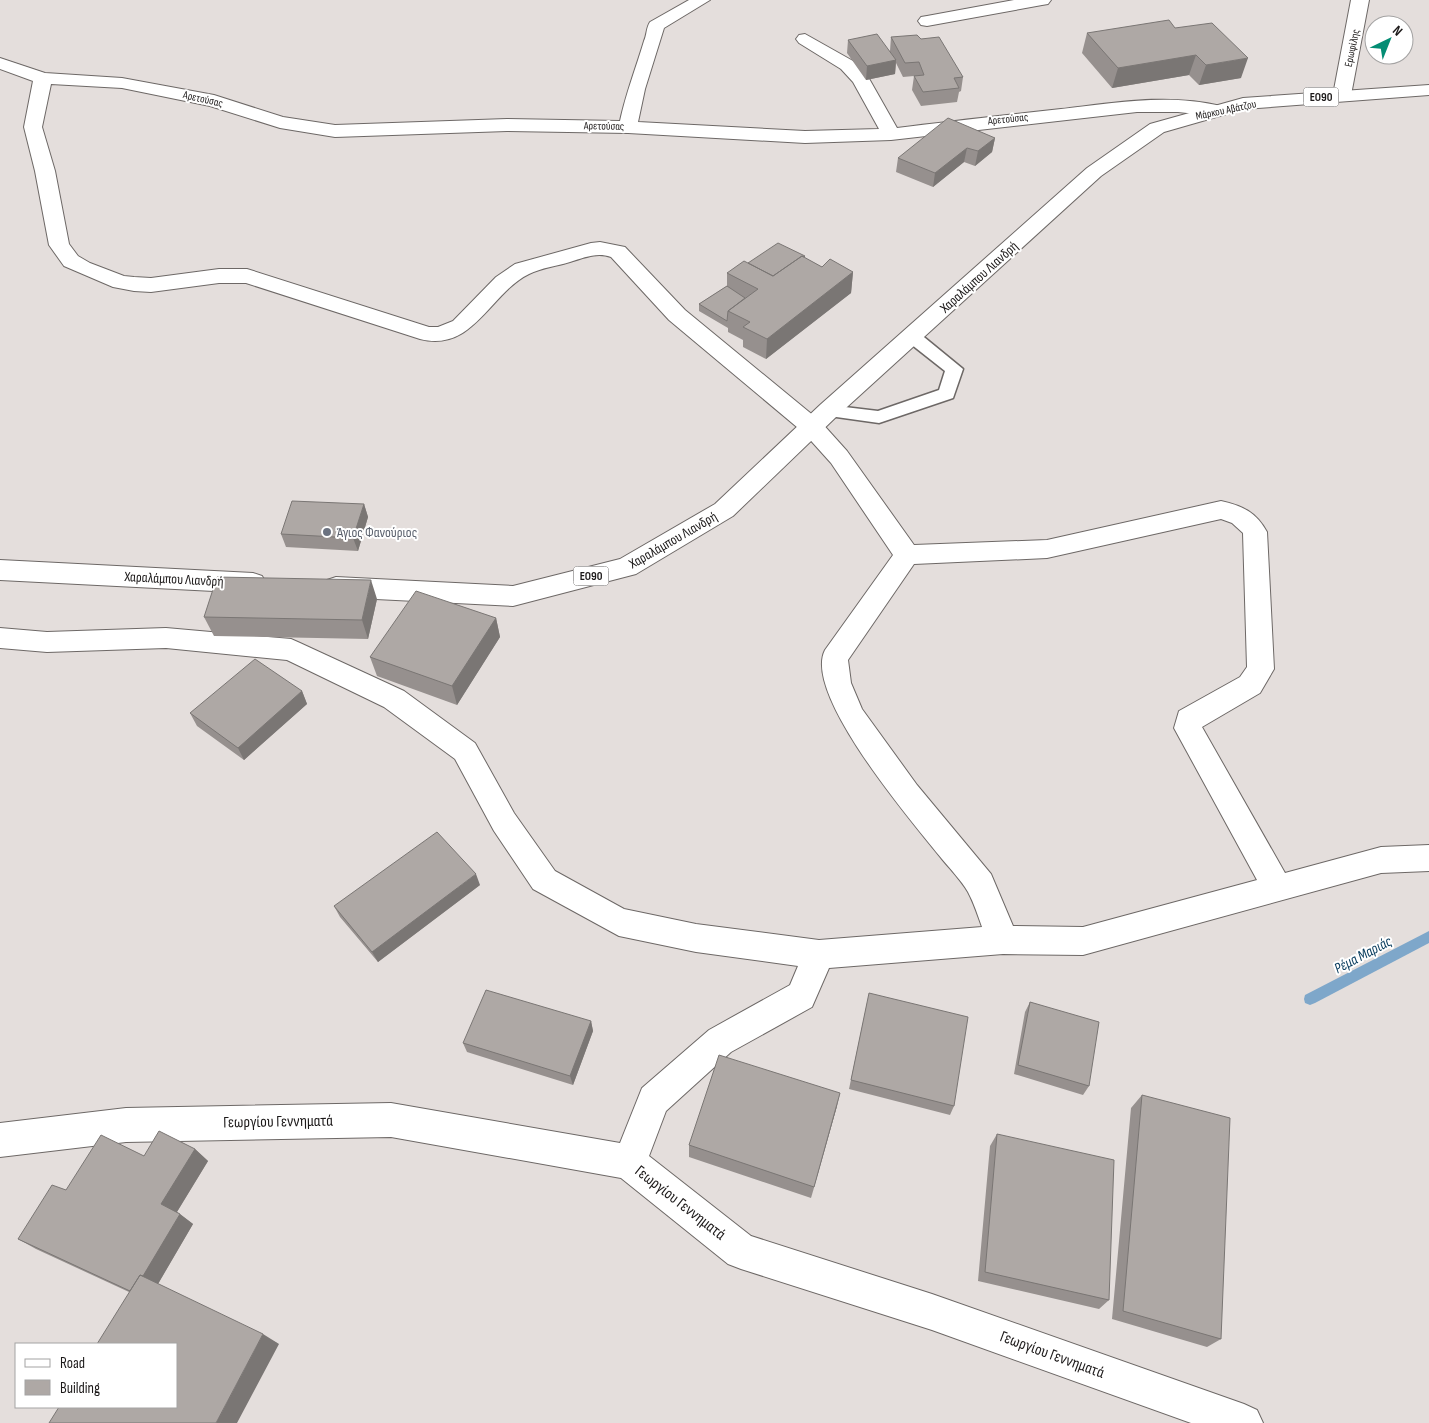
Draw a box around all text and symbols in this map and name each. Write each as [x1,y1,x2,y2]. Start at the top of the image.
north arrow [1364,15,1414,65]
text: N [1389,22,1406,40]
street label: Ερωφίλης [1342,28,1362,68]
street label: Αρετούσας [181,88,224,110]
road number: ΕΟ90 [1304,88,1338,106]
street label: Μάρκου Αβάτζου [1195,97,1258,123]
street label: Αρετούσας [986,110,1029,128]
street label: Αρετούσας [583,119,624,133]
street label: Χαραλάμπου Λιανδρή [936,237,1022,317]
street label: Χαραλάμπου Λιανδρή [625,508,720,573]
place label: Άγιος Φανούριος [337,524,417,541]
marker: Άγιος Φανούριος [321,526,333,538]
road number: ΕΟ90 [574,566,608,586]
street label: Χαραλάμπου Λιανδρή [123,568,224,590]
water label: Ρέμα Μαριάς [1331,932,1395,978]
street label: Γεωργίου Γεννηματά [223,1112,333,1132]
street label: Γεωργίου Γεννηματά [631,1162,729,1244]
street label: Γεωργίου Γεννηματά [997,1327,1107,1383]
legend [15,1343,178,1408]
text: Road [60,1354,85,1373]
text: Building [60,1379,100,1398]

